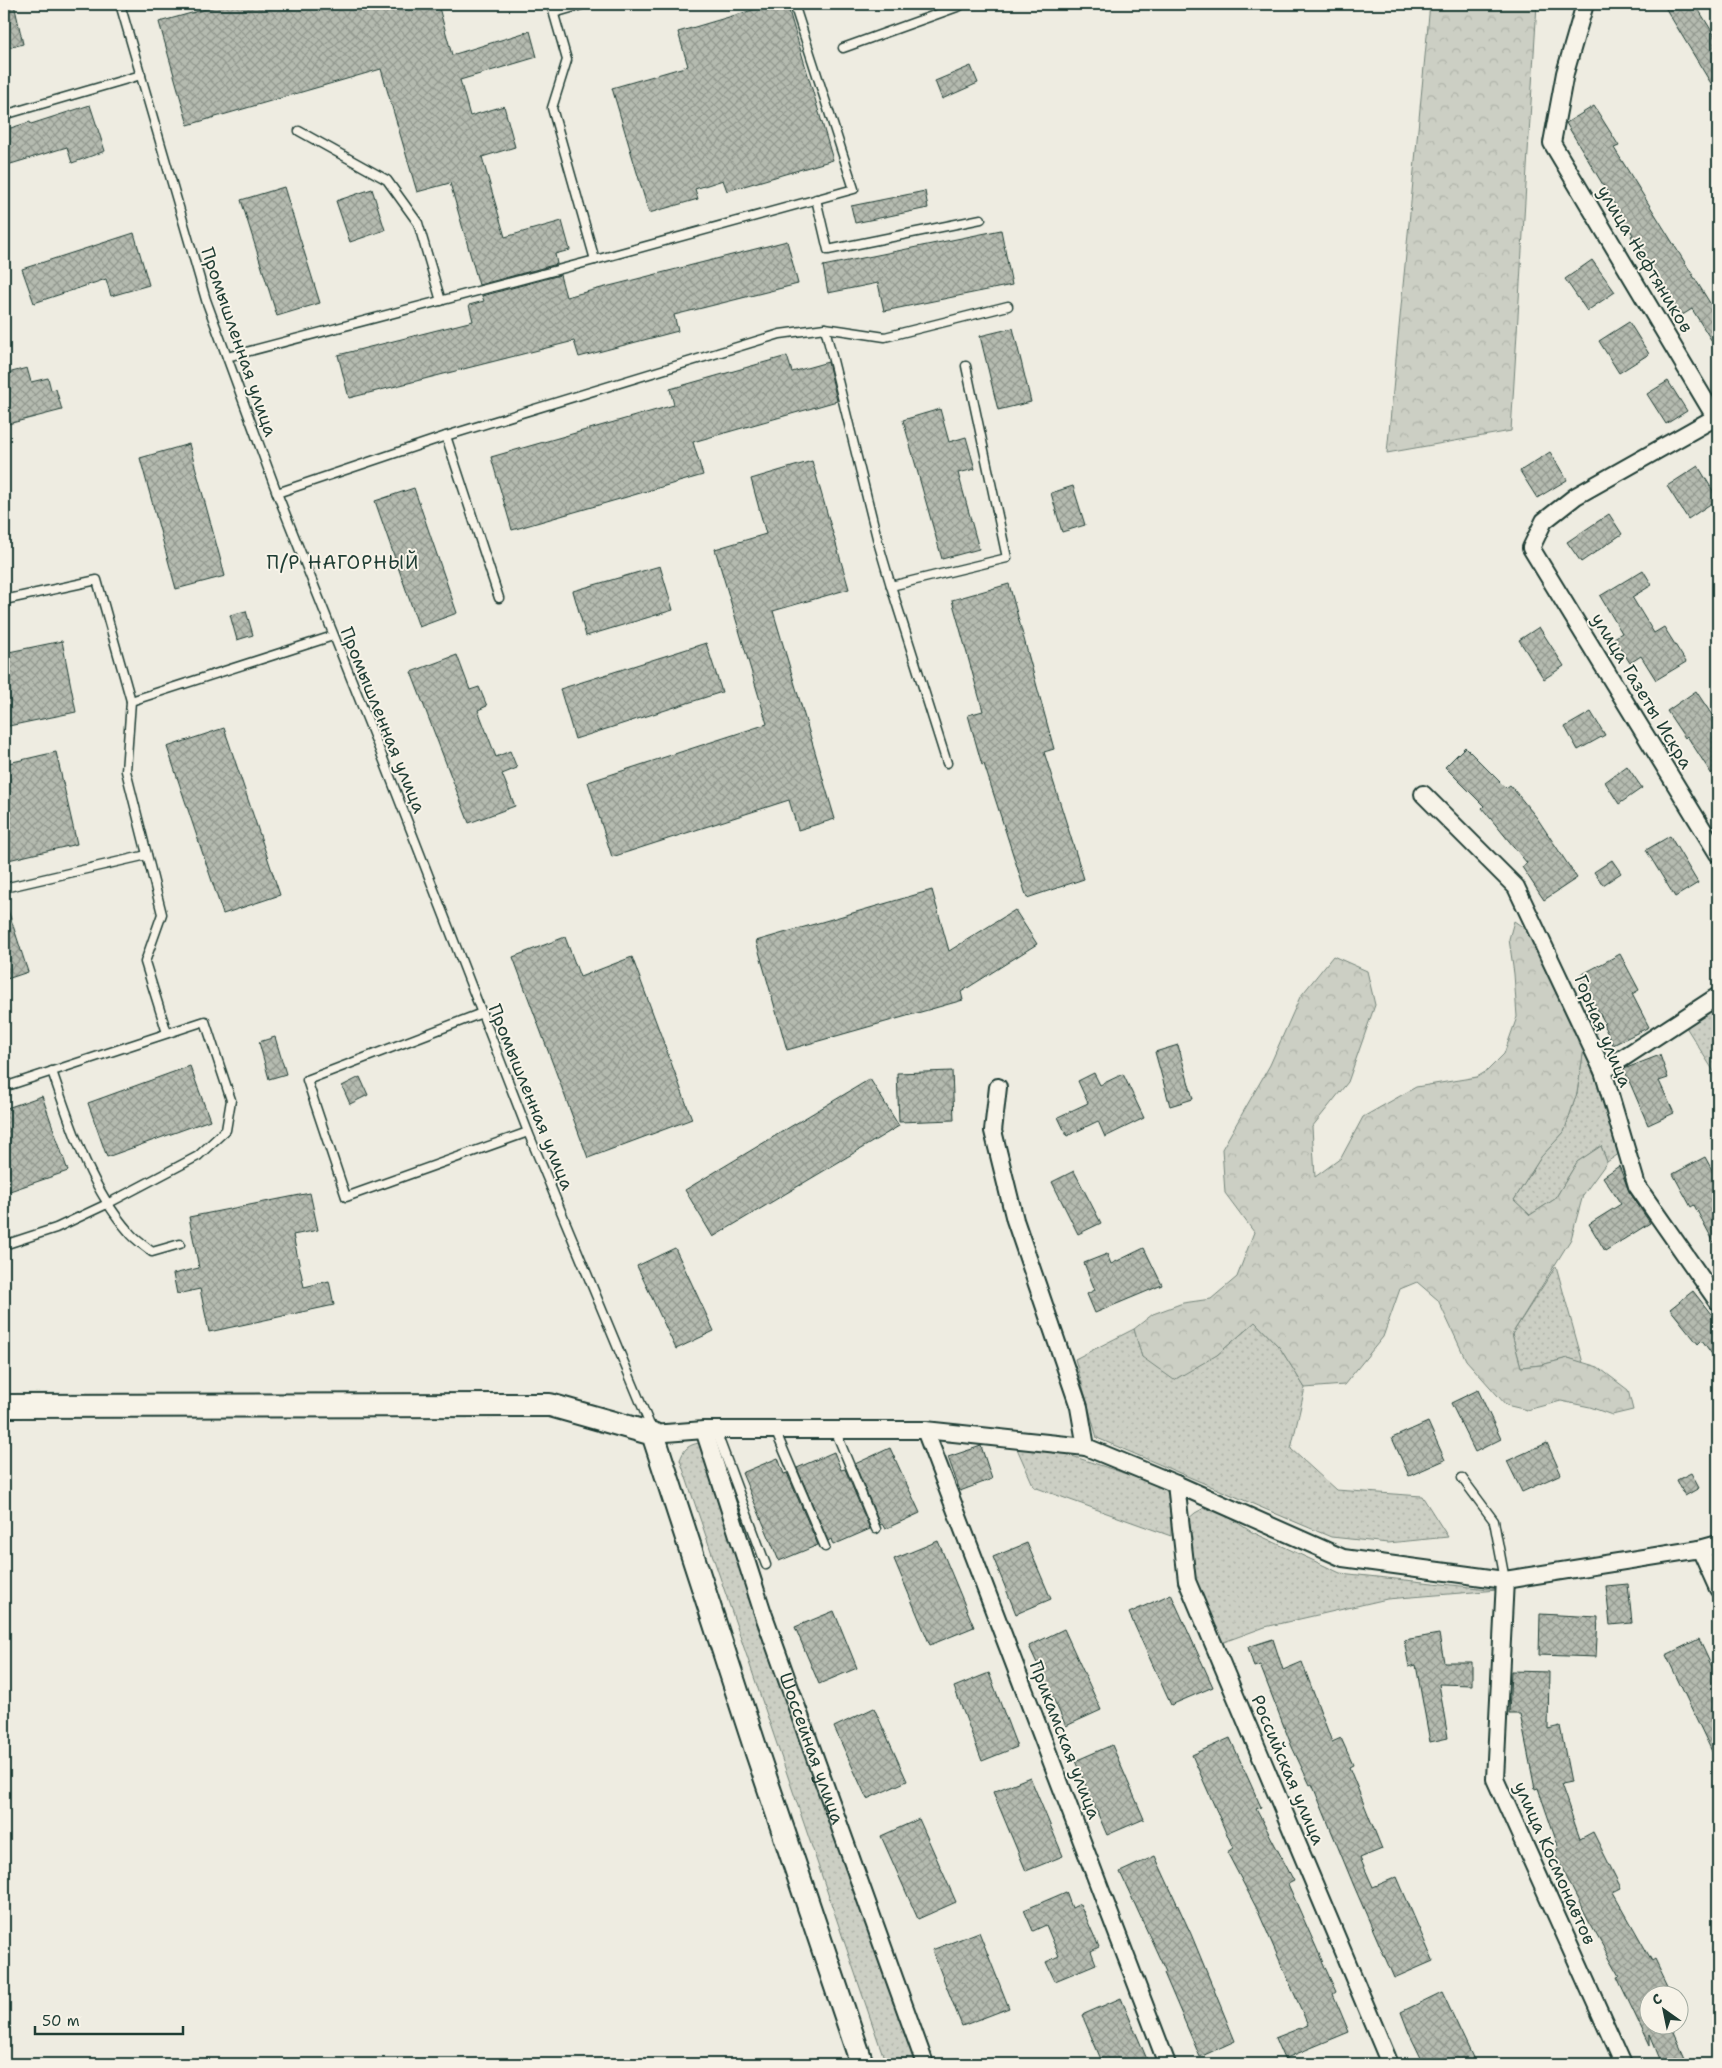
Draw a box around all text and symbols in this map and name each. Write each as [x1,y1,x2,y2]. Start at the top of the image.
street label: улица Нефтяников [1591,181,1699,337]
street label: Промышленная улица [195,244,283,440]
district label: П/Р НАГОРНЫЙ [266,550,420,575]
street label: улица Газеты Искра [1586,609,1698,773]
street label: Промышленная улица [335,623,431,817]
street label: Горная улица [1568,971,1638,1091]
street label: Промышленная улица [483,1000,579,1194]
street label: Прикамская улица [1024,1657,1106,1823]
street label: Шоссейная улица [773,1669,850,1827]
street label: Российская улица [1246,1691,1330,1849]
street label: улица Космонавтов [1508,1778,1602,1948]
north arrow [1640,1986,1690,2036]
text: С [1648,1989,1665,2009]
scale bar [35,2003,182,2035]
text: 50 m [42,2011,80,2031]

